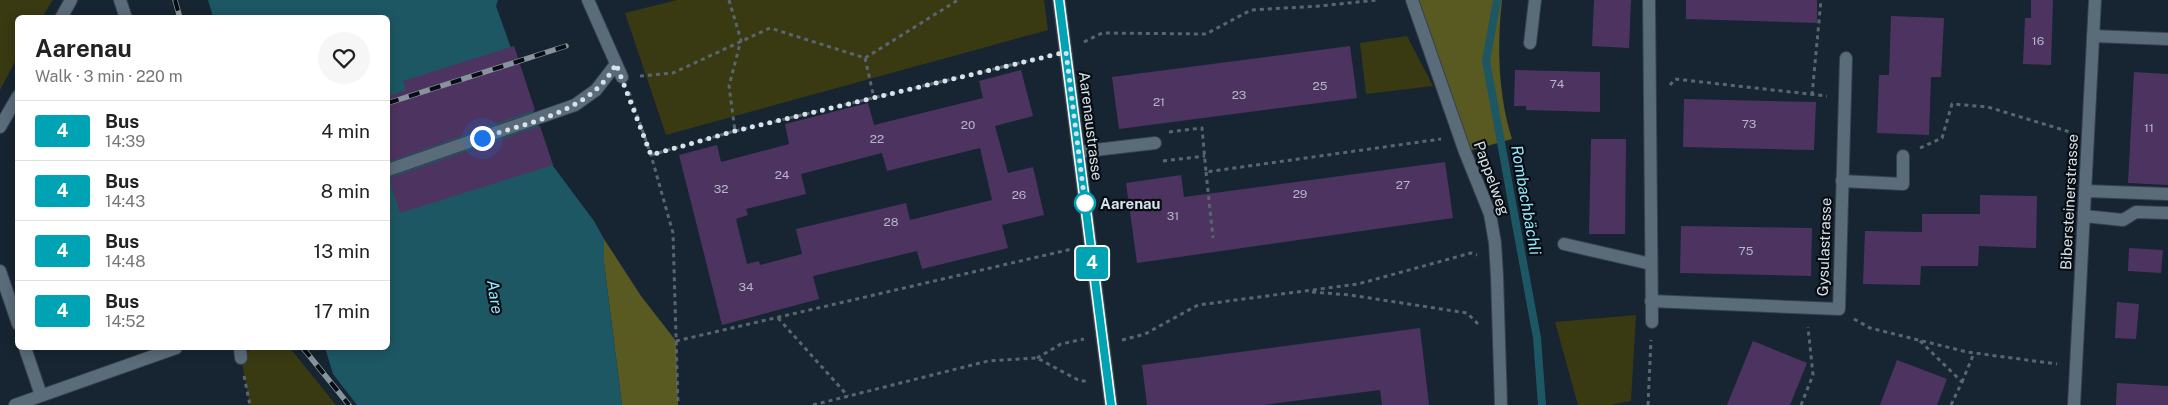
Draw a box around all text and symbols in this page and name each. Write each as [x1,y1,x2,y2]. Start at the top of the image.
button: heart [318,32,370,84]
text: Aarenau [35,34,132,62]
house number: 16 [2032,34,2044,48]
text: Walk · 3 min · 220 m [35,67,183,86]
street label: Aarenaustrasse [1076,71,1106,181]
house number: 74 [1550,77,1565,91]
house number: 25 [1313,79,1328,93]
house number: 23 [1232,88,1246,102]
house number: 21 [1153,95,1165,109]
text: Bus [105,110,139,132]
house number: 73 [1742,117,1756,131]
house number: 20 [961,118,975,132]
text: 4 [57,120,68,141]
text: 4 min [321,120,370,142]
house number: 11 [2144,121,2154,135]
your location [470,126,495,151]
text: 14:39 [105,132,145,151]
house number: 22 [870,132,884,146]
street label: Bibersteinerstrasse [2057,134,2081,270]
street label: Pappelweg [1471,139,1513,217]
water label: Rombachbächli [1507,144,1545,256]
house number: 24 [775,168,790,182]
text: Bus [105,170,139,192]
house number: 27 [1396,178,1410,192]
text: 4 [57,180,68,201]
text: 8 min [321,180,370,202]
house number: 32 [714,182,728,196]
house number: 29 [1293,187,1307,201]
house number: 26 [1012,188,1026,202]
text: 14:43 [105,192,145,211]
marker: Aarenau [1074,192,1096,214]
place label: Aarenau [1100,195,1160,212]
street label: Gysulastrasse [1814,197,1834,297]
house number: 31 [1167,209,1179,223]
house number: 28 [884,215,899,229]
text: Bus [105,230,139,252]
text: 4 [57,240,68,261]
text: 13 min [313,240,370,262]
house number: 75 [1739,244,1754,258]
line badge: 4 [1076,247,1108,279]
text: 14:48 [105,252,146,271]
text: 4 [1086,252,1098,273]
water label: Aare [483,279,507,316]
house number: 34 [738,280,754,294]
text: Bus [105,290,139,312]
text: 4 [57,300,68,321]
text: 17 min [314,300,370,322]
text: 14:52 [105,312,145,331]

